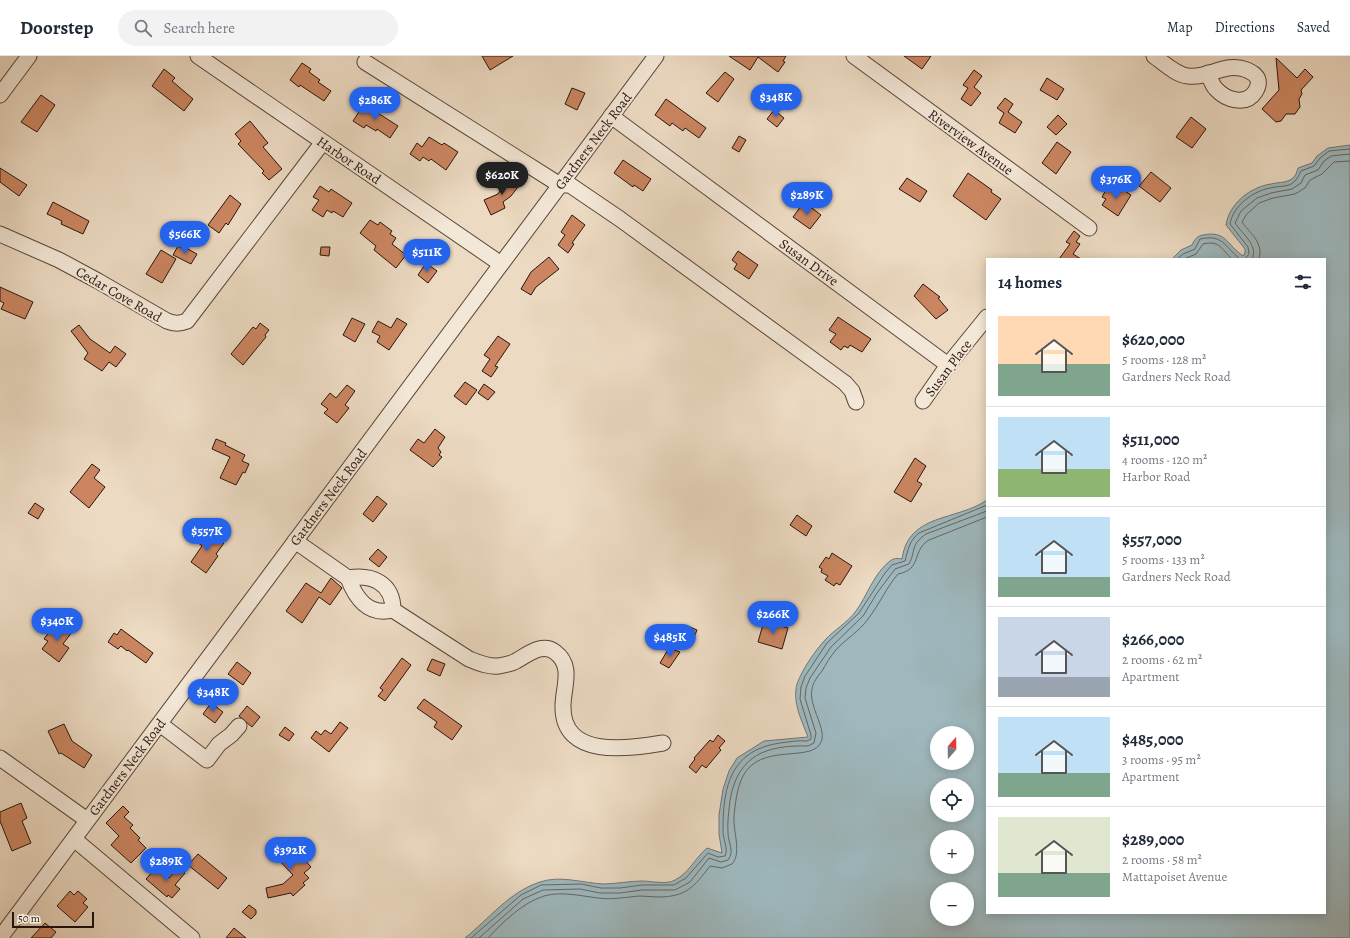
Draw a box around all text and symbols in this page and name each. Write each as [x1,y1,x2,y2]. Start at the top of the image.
search box [118,10,398,46]
text: Doorstep [20,15,94,41]
icon: search [132,17,154,39]
text: Search here [164,18,235,38]
text: Map [1167,18,1193,37]
text: Directions [1215,18,1275,37]
text: Saved [1297,18,1330,37]
pin: $348K [748,84,804,118]
pin: $286K [347,87,403,121]
street label: Gardners Neck Road [551,88,636,194]
text: $348K [760,88,792,105]
text: $286K [358,91,392,108]
street label: Riverview Avenue [924,105,1017,180]
street label: Harbor Road [313,132,385,189]
pin: $620K [474,162,530,196]
text: $620K [485,166,519,183]
pin: $376K [1088,166,1144,200]
text: $376K [1100,170,1132,187]
pin: $289K [779,182,835,216]
text: $289K [790,186,824,203]
pin: $566K [157,221,213,255]
text: $566K [169,225,201,242]
street label: Susan Drive [775,234,842,290]
pin: $511K [399,239,455,273]
text: $511K [412,243,442,260]
street label: Cedar Cove Road [72,262,166,327]
text: 14 homes [998,271,1062,294]
icon: filters [1292,271,1314,293]
text: $620,000 [1122,328,1185,351]
icon: home [1030,332,1078,380]
street label: Susan Place [921,336,976,401]
text: 5 rooms · 128 m² [1122,351,1206,368]
text: Gardners Neck Road [1122,368,1231,385]
text: $511,000 [1122,428,1180,451]
icon: home [1030,433,1078,481]
street label: Gardners Neck Road [286,444,371,550]
text: 4 rooms · 120 m² [1122,451,1207,468]
text: Harbor Road [1122,468,1190,485]
pin: $557K [179,518,235,552]
text: $557K [191,522,223,539]
text: $557,000 [1122,528,1182,551]
icon: home [1030,533,1078,581]
text: 5 rooms · 133 m² [1122,551,1205,568]
text: Gardners Neck Road [1122,568,1231,585]
pin: $266K [745,601,801,635]
text: $266K [756,605,790,622]
pin: $340K [29,608,85,642]
text: $340K [41,612,73,629]
pin: $485K [642,624,698,658]
text: $485K [654,628,686,645]
text: $266,000 [1122,628,1184,651]
icon: home [1030,633,1078,681]
text: 2 rooms · 62 m² [1122,651,1202,668]
text: Apartment [1122,668,1180,685]
pin: $348K [185,679,241,713]
text: $348K [197,683,229,700]
street label: Gardners Neck Road [85,714,170,820]
north arrow [930,726,974,770]
map controls [930,726,974,926]
text: $485,000 [1122,728,1184,751]
icon: home [1030,733,1078,781]
text: 3 rooms · 95 m² [1122,751,1201,768]
text: Apartment [1122,768,1180,785]
button: locate [930,778,974,822]
text: $289,000 [1122,828,1184,851]
button: + [930,830,974,874]
icon: home [1030,833,1078,881]
pin: $392K [262,837,318,871]
text: $392K [274,841,306,858]
pin: $289K [138,848,194,882]
text: 2 rooms · 58 m² [1122,851,1202,868]
text: $289K [149,852,183,869]
text: Mattapoiset Avenue [1122,868,1227,885]
button: − [930,882,974,926]
scale bar [12,910,94,929]
text: 50 m [18,911,40,926]

